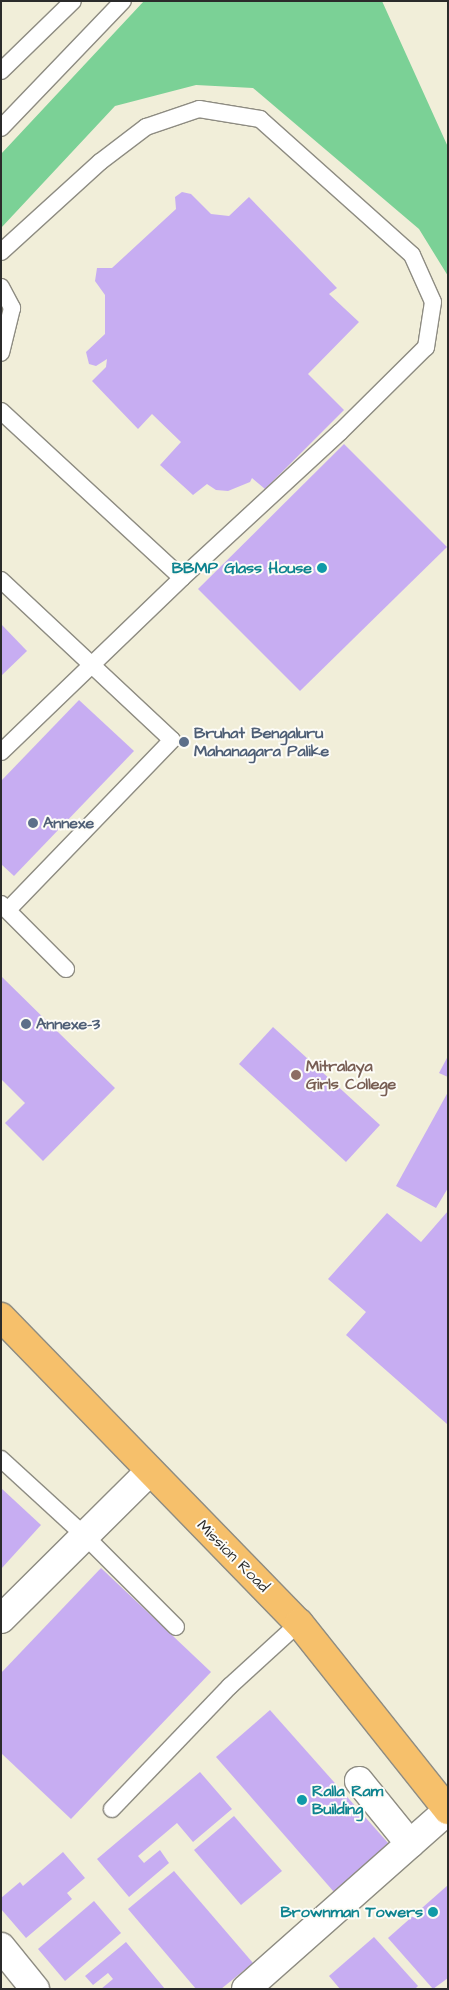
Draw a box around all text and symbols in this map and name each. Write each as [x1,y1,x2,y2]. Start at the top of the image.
place label: BBMP Glass House [172,558,312,578]
marker: BBMP Glass House [316,562,328,574]
place label: Bruhat Bengaluru Mahanagara Palike [194,723,329,761]
marker: Bruhat Bengaluru Mahanagara Palike [178,736,190,748]
place label: Annexe [43,813,94,833]
marker: Annexe [27,817,39,829]
place label: Annexe-3 [36,1014,100,1034]
marker: Annexe-3 [20,1018,32,1030]
place label: Mitralaya Girls College [306,1056,396,1094]
marker: Mitralaya Girls College [290,1069,302,1081]
street label: Mission Road [193,1516,273,1596]
place label: Ralla Ram Building [312,1781,383,1819]
marker: Ralla Ram Building [296,1794,308,1806]
place label: Brownman Towers [280,1902,423,1922]
marker: Brownman Towers [427,1906,439,1918]

